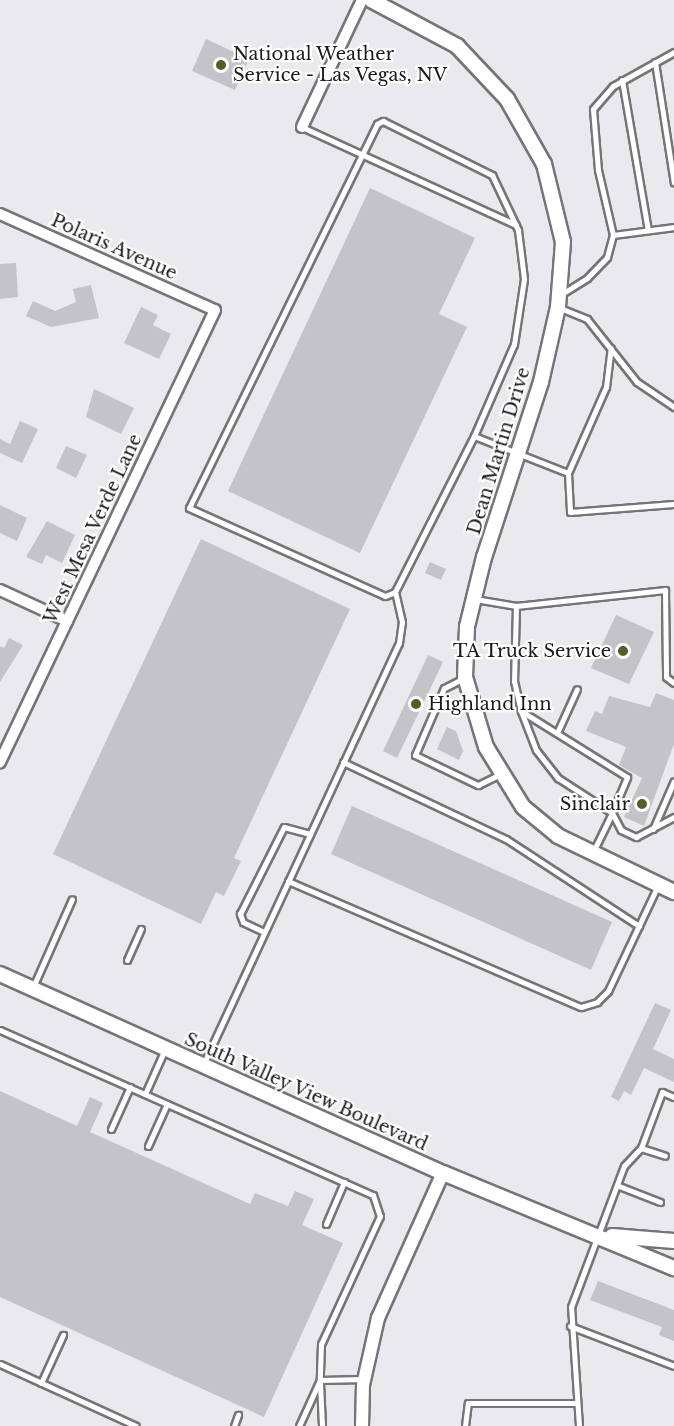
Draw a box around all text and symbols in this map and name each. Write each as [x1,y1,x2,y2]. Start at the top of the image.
place label: National Weather Service - Las Vegas, NV [233,44,448,86]
marker: National Weather Service - Las Vegas, NV [214,58,228,72]
street label: Polaris Avenue [47,209,181,285]
street label: Dean Martin Drive [463,365,535,537]
street label: West Mesa Verde Lane [39,430,147,628]
place label: TA Truck Service [452,640,611,662]
marker: TA Truck Service [616,644,630,658]
place label: Highland Inn [428,693,552,715]
marker: Highland Inn [409,697,423,711]
place label: Sinclair [560,793,630,815]
marker: Sinclair [635,797,649,811]
street label: South Valley View Boulevard [180,1028,432,1156]

